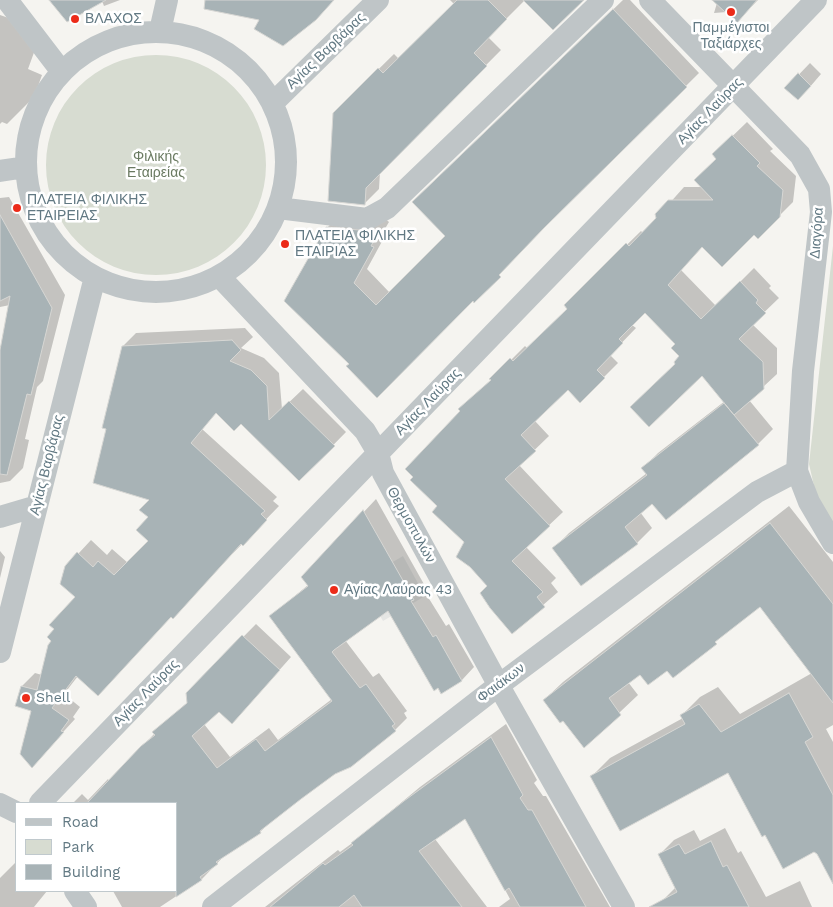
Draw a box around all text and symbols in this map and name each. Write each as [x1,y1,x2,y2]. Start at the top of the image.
marker: Παμμέγιστοι Ταξιάρχες [725,6,737,18]
street label: Αγίας Βαρβάρας [283,9,369,93]
place label: ΒΛΑΧΟΣ [85,11,142,27]
marker: ΒΛΑΧΟΣ [69,13,81,25]
place label: Παμμέγιστοι Ταξιάρχες [693,20,769,52]
street label: Αγίας Λαύρας [674,74,746,148]
park label: Φιλικής Εταιρείας [127,149,185,182]
place label: ΠΛΑΤΕΙΑ ΦΙΛΙΚΗΣ ΕΤΑΙΡΕΙΑΣ [27,192,147,224]
marker: ΠΛΑΤΕΙΑ ΦΙΛΙΚΗΣ ΕΤΑΙΡΕΙΑΣ [11,202,23,214]
street label: Διαγόρα [807,207,827,259]
place label: ΠΛΑΤΕΙΑ ΦΙΛΙΚΗΣ ΕΤΑΙΡΙΑΣ [295,228,415,260]
marker: ΠΛΑΤΕΙΑ ΦΙΛΙΚΗΣ ΕΤΑΙΡΙΑΣ [279,238,291,250]
street label: Αγίας Λαύρας [392,365,464,439]
street label: Αγίας Βαρβάρας [26,413,68,517]
street label: Θερμοπυλών [383,484,439,566]
place label: Αγίας Λαύρας 43 [344,582,452,598]
marker: Αγίας Λαύρας 43 [328,584,340,596]
street label: Αγίας Λαύρας [110,656,182,730]
street label: Φαιάκων [474,660,528,706]
place label: Shell [36,690,70,706]
marker: Shell [20,692,32,704]
legend [15,802,178,892]
text: Road [62,813,99,831]
text: Park [62,838,94,856]
text: Building [62,863,120,881]

